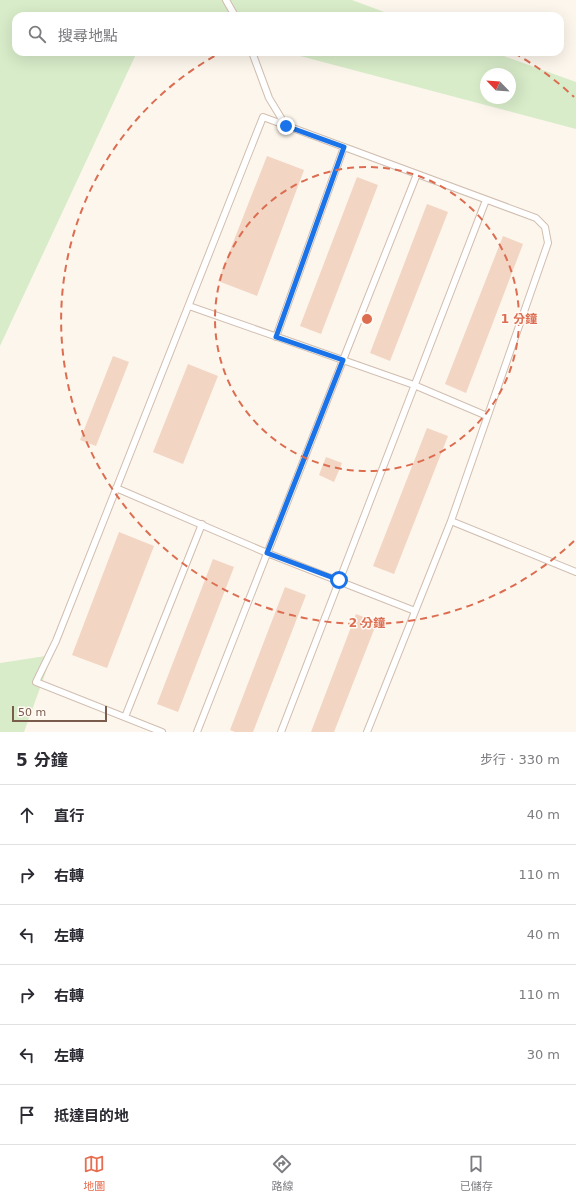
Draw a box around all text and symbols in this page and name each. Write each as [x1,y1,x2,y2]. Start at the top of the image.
search box [12,12,564,56]
icon: search [26,23,48,45]
text: 搜尋地點 [58,27,118,45]
north arrow [480,68,516,104]
route end [277,117,295,135]
centre of rings [360,312,374,326]
text: 1 分鐘 [501,312,537,326]
route start [330,571,348,589]
text: 2 分鐘 [349,616,385,630]
scale bar [12,704,107,723]
text: 50 m [18,706,46,719]
text: 5 分鐘 [16,750,68,770]
text: 步行 · 330 m [480,752,560,767]
icon: ahead [16,804,38,826]
text: 直行 [54,807,84,825]
text: 40 m [527,807,560,822]
icon: right [16,864,38,886]
text: 右轉 [54,867,84,885]
text: 110 m [518,867,560,882]
icon: left [16,924,38,946]
text: 左轉 [54,927,84,945]
text: 40 m [527,927,560,942]
icon: right [16,984,38,1006]
text: 右轉 [54,987,84,1005]
text: 110 m [518,987,560,1002]
icon: left [16,1044,38,1066]
text: 左轉 [54,1047,84,1065]
text: 30 m [527,1047,560,1062]
icon: arrive [16,1104,38,1126]
text: 抵達目的地 [54,1107,129,1125]
tab: 地圖 [83,1153,105,1193]
tab: 路線 [271,1153,293,1193]
tab: 已儲存 [460,1153,493,1193]

